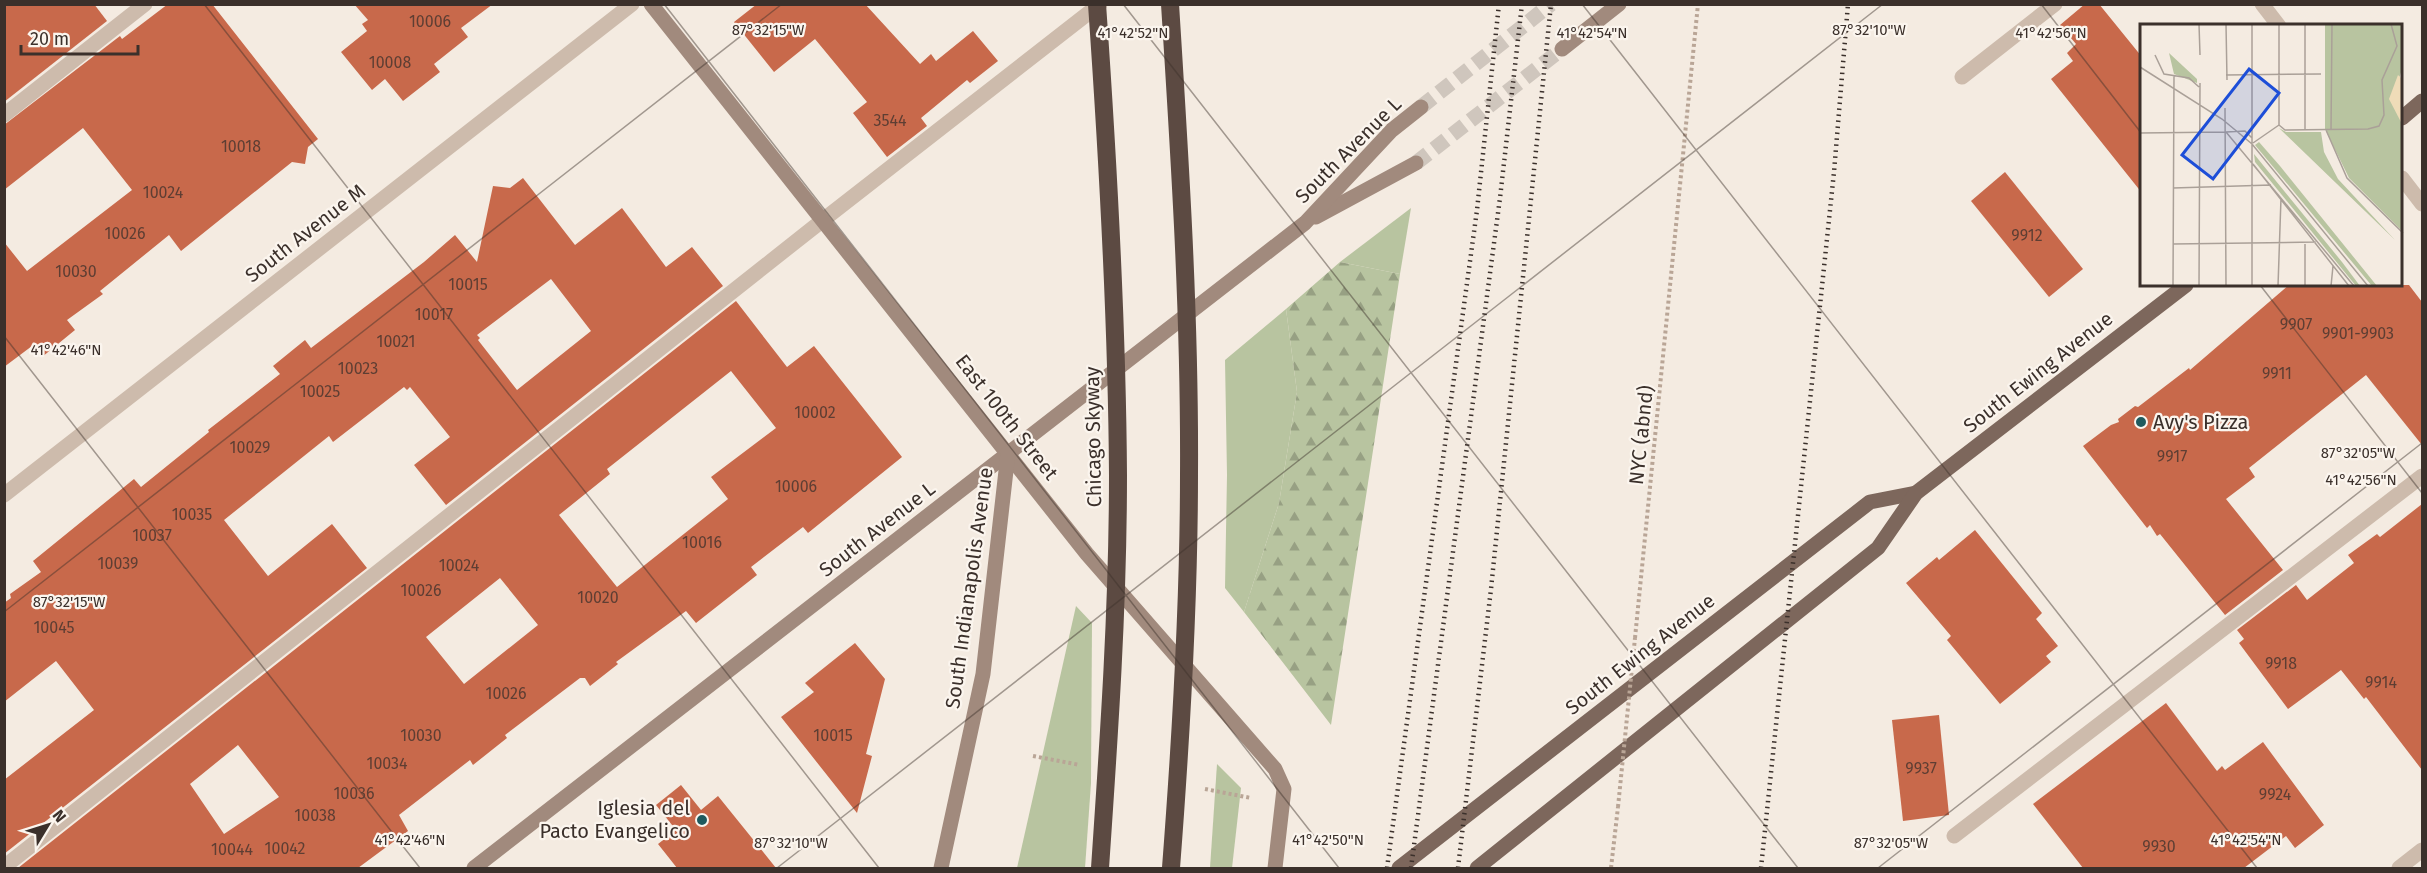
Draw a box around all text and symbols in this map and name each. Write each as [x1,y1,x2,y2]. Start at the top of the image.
house number: 10006 [409,12,451,31]
scale bar [21,18,138,56]
text: 87°32'15"W [732,21,805,39]
text: 87°32'10"W [1832,21,1907,39]
text: 41°42'52"N [1098,24,1168,42]
text: 41°42'54"N [1557,24,1627,42]
text: 41°42'56"N [2015,24,2087,42]
inset map [2140,24,2403,286]
text: 20 m [30,28,69,50]
house number: 10008 [369,53,411,72]
street label: South Avenue L [1290,92,1406,208]
house number: 3544 [873,111,907,130]
house number: 10018 [221,137,261,156]
street label: South Avenue M [240,179,370,287]
house number: 10024 [143,183,184,202]
house number: 10026 [104,224,146,243]
house number: 9912 [2011,226,2043,245]
house number: 10030 [55,262,97,281]
house number: 10015 [448,275,488,294]
house number: 10017 [415,305,453,324]
street label: South Ewing Avenue [1959,306,2117,438]
house number: 9907 [2280,315,2312,334]
house number: 9901-9903 [2322,324,2394,343]
house number: 10021 [376,332,416,351]
text: 41°42'46"N [30,341,102,359]
street label: East 100th Street [951,350,1064,485]
house number: 10023 [338,359,378,378]
house number: 9911 [2262,364,2292,383]
street label: Chicago Skyway [1080,366,1106,508]
house number: 10025 [300,382,340,401]
street label: NYC (abnd) [1624,384,1658,486]
house number: 10002 [794,403,836,422]
place label: Avy's Pizza [2153,410,2248,434]
marker: Avy's Pizza [2134,415,2148,429]
house number: 10029 [230,438,270,457]
text: 87°32'05"W [2321,444,2396,462]
house number: 9917 [2157,447,2187,466]
street label: South Indianapolis Avenue [940,466,998,710]
text: 41°42'56"N [2325,471,2397,489]
street label: South Avenue L [814,476,940,582]
house number: 10006 [775,477,817,496]
house number: 10035 [172,505,212,524]
house number: 10037 [132,526,172,545]
house number: 10016 [682,533,722,552]
house number: 10039 [98,554,138,573]
house number: 10024 [439,556,480,575]
house number: 10026 [400,581,442,600]
house number: 10020 [577,588,619,607]
street label: South Ewing Avenue [1561,588,1719,720]
text: 87°32'15"W [33,593,106,611]
house number: 10045 [33,618,75,637]
house number: 9918 [2265,654,2297,673]
house number: 9914 [2365,673,2397,692]
house number: 10026 [485,684,527,703]
house number: 10030 [400,726,442,745]
house number: 10015 [813,726,853,745]
house number: 10034 [366,754,408,773]
house number: 9937 [1905,759,1937,778]
house number: 10036 [333,784,375,803]
house number: 9924 [2259,785,2292,804]
north arrow [18,795,78,855]
place label: Iglesia del Pacto Evangelico [539,796,690,843]
text: N [49,806,70,826]
house number: 10038 [294,806,336,825]
marker: Iglesia del Pacto Evangelico [695,813,709,827]
text: 41°42'46"N [374,831,446,849]
text: 41°42'50"N [1292,831,1364,849]
text: 41°42'54"N [2211,831,2281,849]
text: 87°32'10"W [754,834,829,852]
text: 87°32'05"W [1854,834,1929,852]
house number: 9930 [2142,837,2176,856]
house number: 10042 [265,839,306,858]
house number: 10044 [211,840,253,859]

